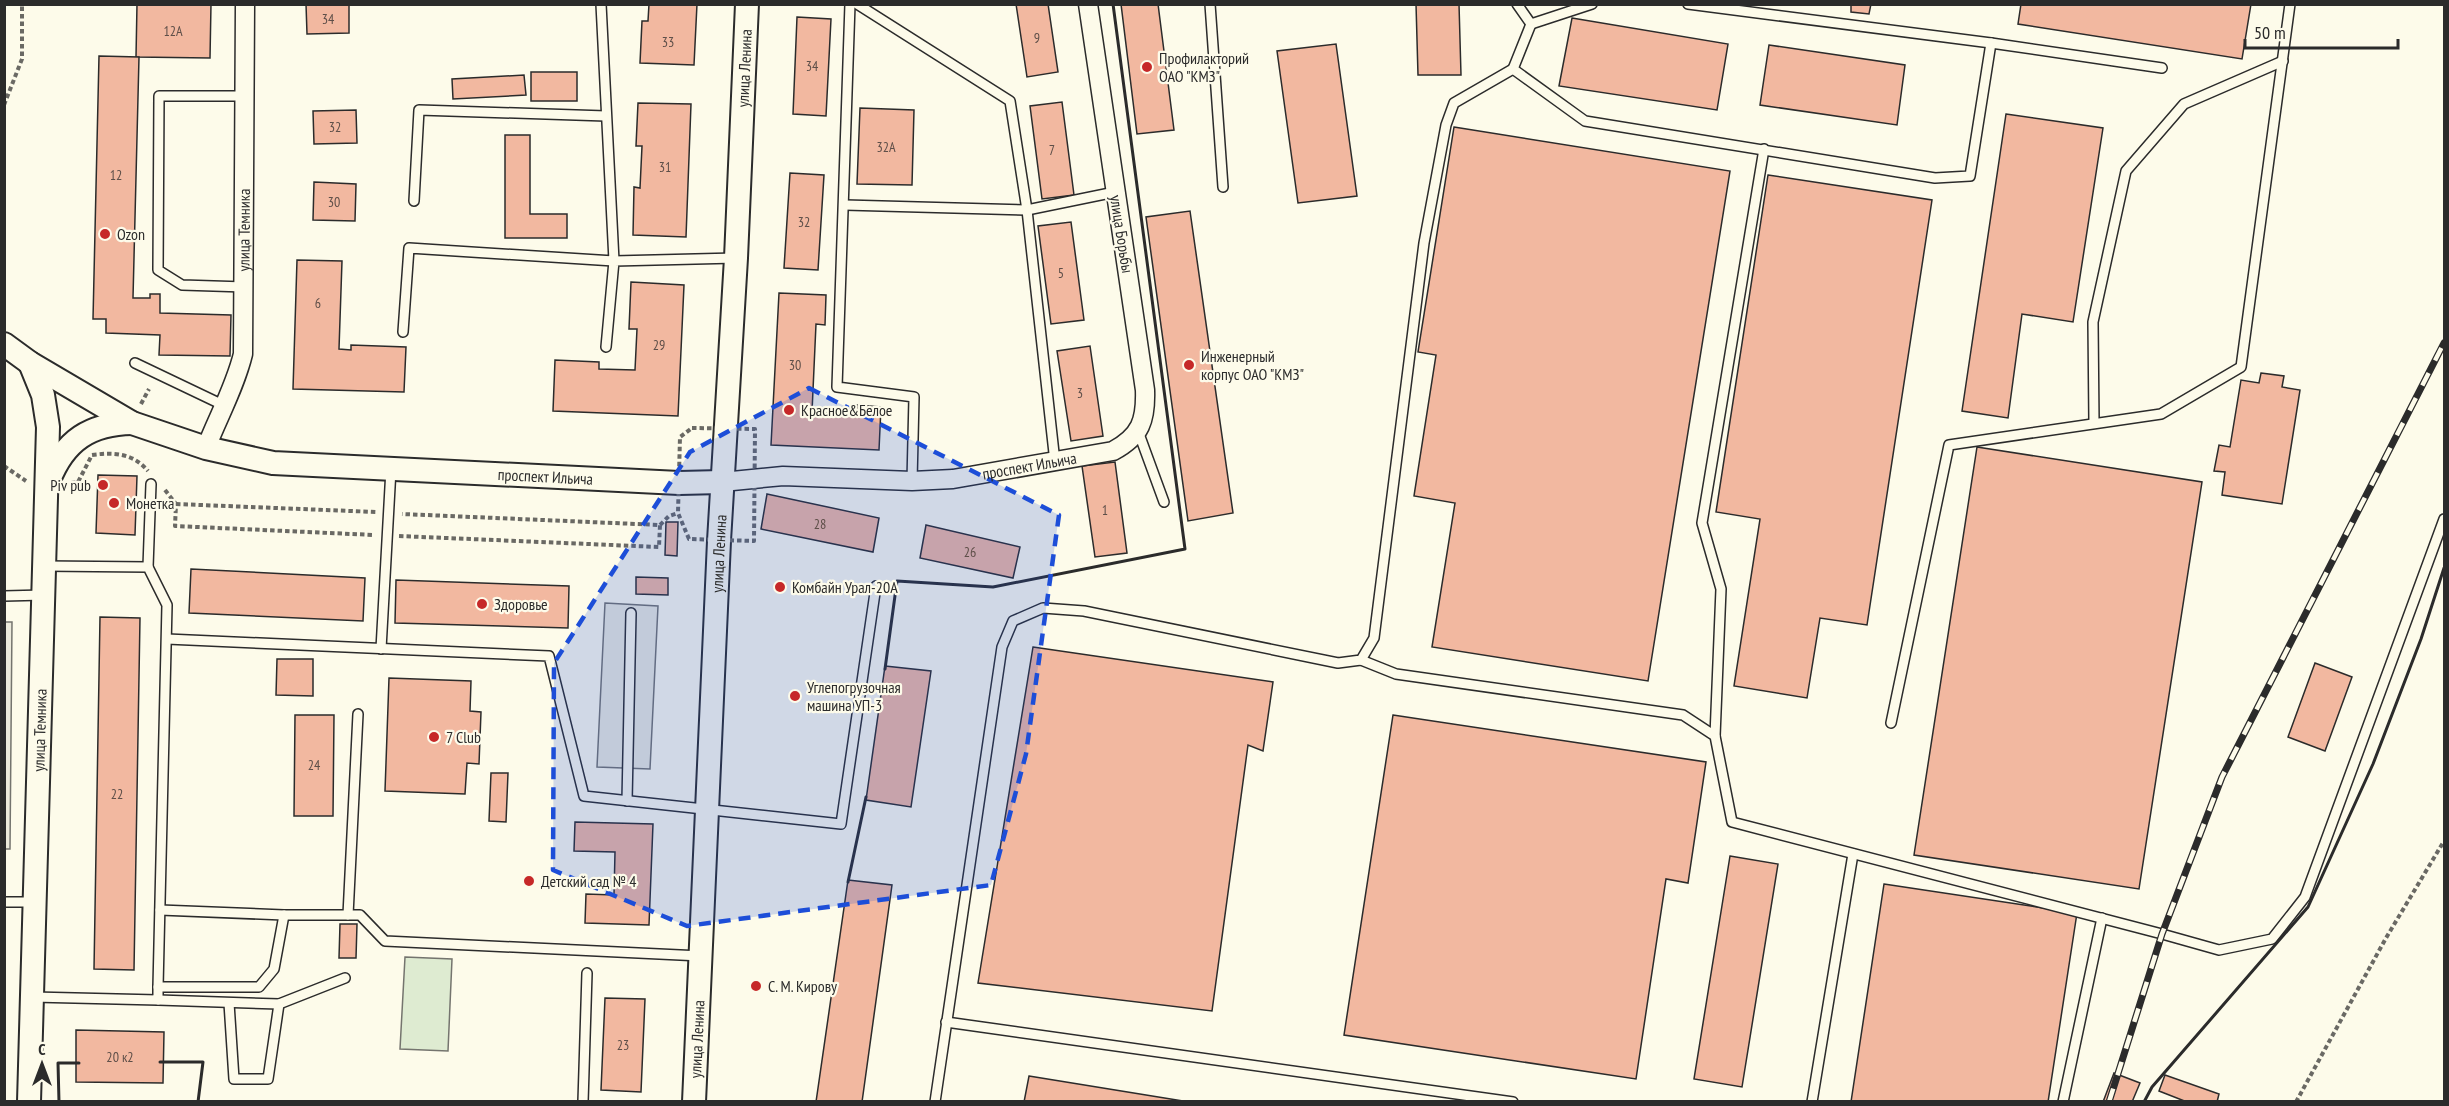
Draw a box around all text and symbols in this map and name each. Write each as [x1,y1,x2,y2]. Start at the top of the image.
house number: 34 [322,10,335,28]
scale bar [2245,12,2398,50]
text: 50 m [2254,21,2286,44]
house number: 12А [163,22,183,40]
street label: улица Ленина [733,29,756,108]
house number: 9 [1034,29,1040,47]
house number: 33 [662,33,674,51]
place label: Профилакторий ОАО "КМЗ" [1159,48,1249,86]
house number: 34 [806,57,819,75]
marker: Профилакторий ОАО "КМЗ" [1140,60,1154,74]
house number: 32 [329,118,341,136]
house number: 32А [876,138,896,156]
house number: 7 [1049,141,1055,159]
house number: 31 [659,158,671,176]
house number: 12 [110,166,122,184]
street label: улица Темника [233,189,254,272]
house number: 30 [328,193,340,211]
street label: улица Борьбы [1106,194,1138,274]
house number: 32 [798,213,810,231]
place label: Ozon [117,224,145,244]
marker: Ozon [98,227,112,241]
house number: 5 [1058,264,1064,282]
house number: 6 [315,294,321,312]
house number: 29 [653,336,665,354]
place label: Инженерный корпус ОАО "КМЗ" [1201,346,1304,384]
house number: 30 [789,356,801,374]
marker: Инженерный корпус ОАО "КМЗ" [1182,358,1196,372]
house number: 3 [1077,384,1083,402]
place label: Красное&Белое [801,400,892,420]
marker: Красное&Белое [782,403,796,417]
street label: проспект Ильича [981,448,1078,484]
street label: проспект Ильича [497,464,593,489]
place label: Piv pub [50,475,91,495]
marker: Piv pub [96,478,110,492]
place label: Монетка [126,493,174,513]
marker: Монетка [107,496,121,510]
house number: 1 [1102,501,1108,519]
street label: улица Ленина [707,514,731,593]
house number: 28 [814,515,826,533]
house number: 26 [964,543,976,561]
place label: Комбайн Урал-20А [792,577,898,597]
marker: Комбайн Урал-20А [773,580,787,594]
place label: Здоровье [494,594,548,614]
marker: Здоровье [475,597,489,611]
place label: Углепогрузочная машина УП-3 [807,677,901,715]
street label: улица Темника [28,688,51,772]
marker: Углепогрузочная машина УП-3 [788,689,802,703]
place label: 7 Club [446,727,481,747]
marker: 7 Club [427,730,441,744]
house number: 24 [308,756,321,774]
house number: 22 [111,785,123,803]
place label: Детский сад № 4 [541,871,637,891]
marker: Детский сад № 4 [522,874,536,888]
place label: С. М. Кирову [768,976,837,996]
marker: С. М. Кирову [749,979,763,993]
street label: улица Ленина [685,1000,709,1079]
north arrow [12,1034,72,1094]
house number: 23 [617,1036,629,1054]
text: С [38,1039,46,1059]
house number: 20 к2 [106,1048,134,1066]

